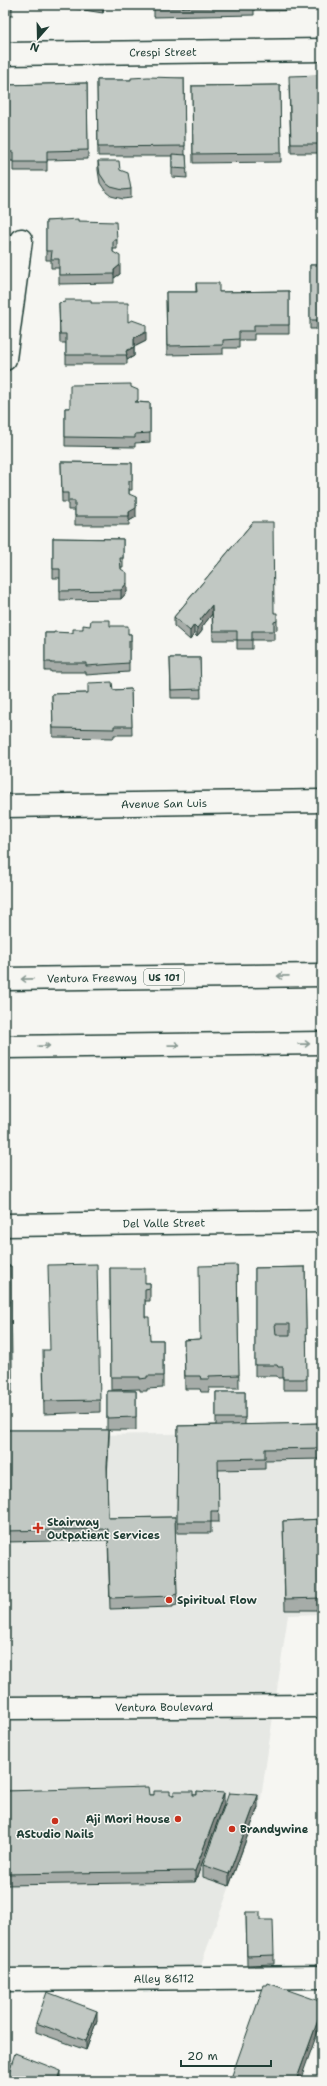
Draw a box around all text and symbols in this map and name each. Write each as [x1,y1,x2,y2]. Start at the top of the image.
north arrow [18,18,58,58]
text: N [28,38,41,55]
street label: Crespi Street [129,45,197,60]
street label: Avenue San Luis [121,796,207,812]
road number: US 101 [144,969,184,985]
street label: Ventura Freeway [47,970,137,986]
one-way arrow [277,972,290,980]
one-way arrow [21,975,34,982]
one-way arrow [297,1040,310,1048]
one-way arrow [167,1041,180,1049]
one-way arrow [37,1042,50,1050]
street label: Del Valle Street [123,1215,206,1232]
place label: Stairway Outpatient Services [47,1515,160,1543]
marker: Stairway Outpatient Services [32,1522,44,1534]
place label: Spiritual Flow [177,1593,257,1608]
marker: Spiritual Flow [164,1595,174,1605]
street label: Ventura Boulevard [115,1700,213,1715]
place label: Aji Mori House [86,1812,170,1827]
marker: Aji Mori House [173,1814,183,1824]
marker: AStudio Nails [50,1816,60,1826]
place label: Brandywine [240,1822,309,1837]
marker: Brandywine [227,1824,237,1834]
place label: AStudio Nails [16,1827,94,1842]
street label: Alley 86112 [133,1971,195,1987]
scale bar [181,2042,271,2068]
text: 20 m [187,2048,218,2064]

